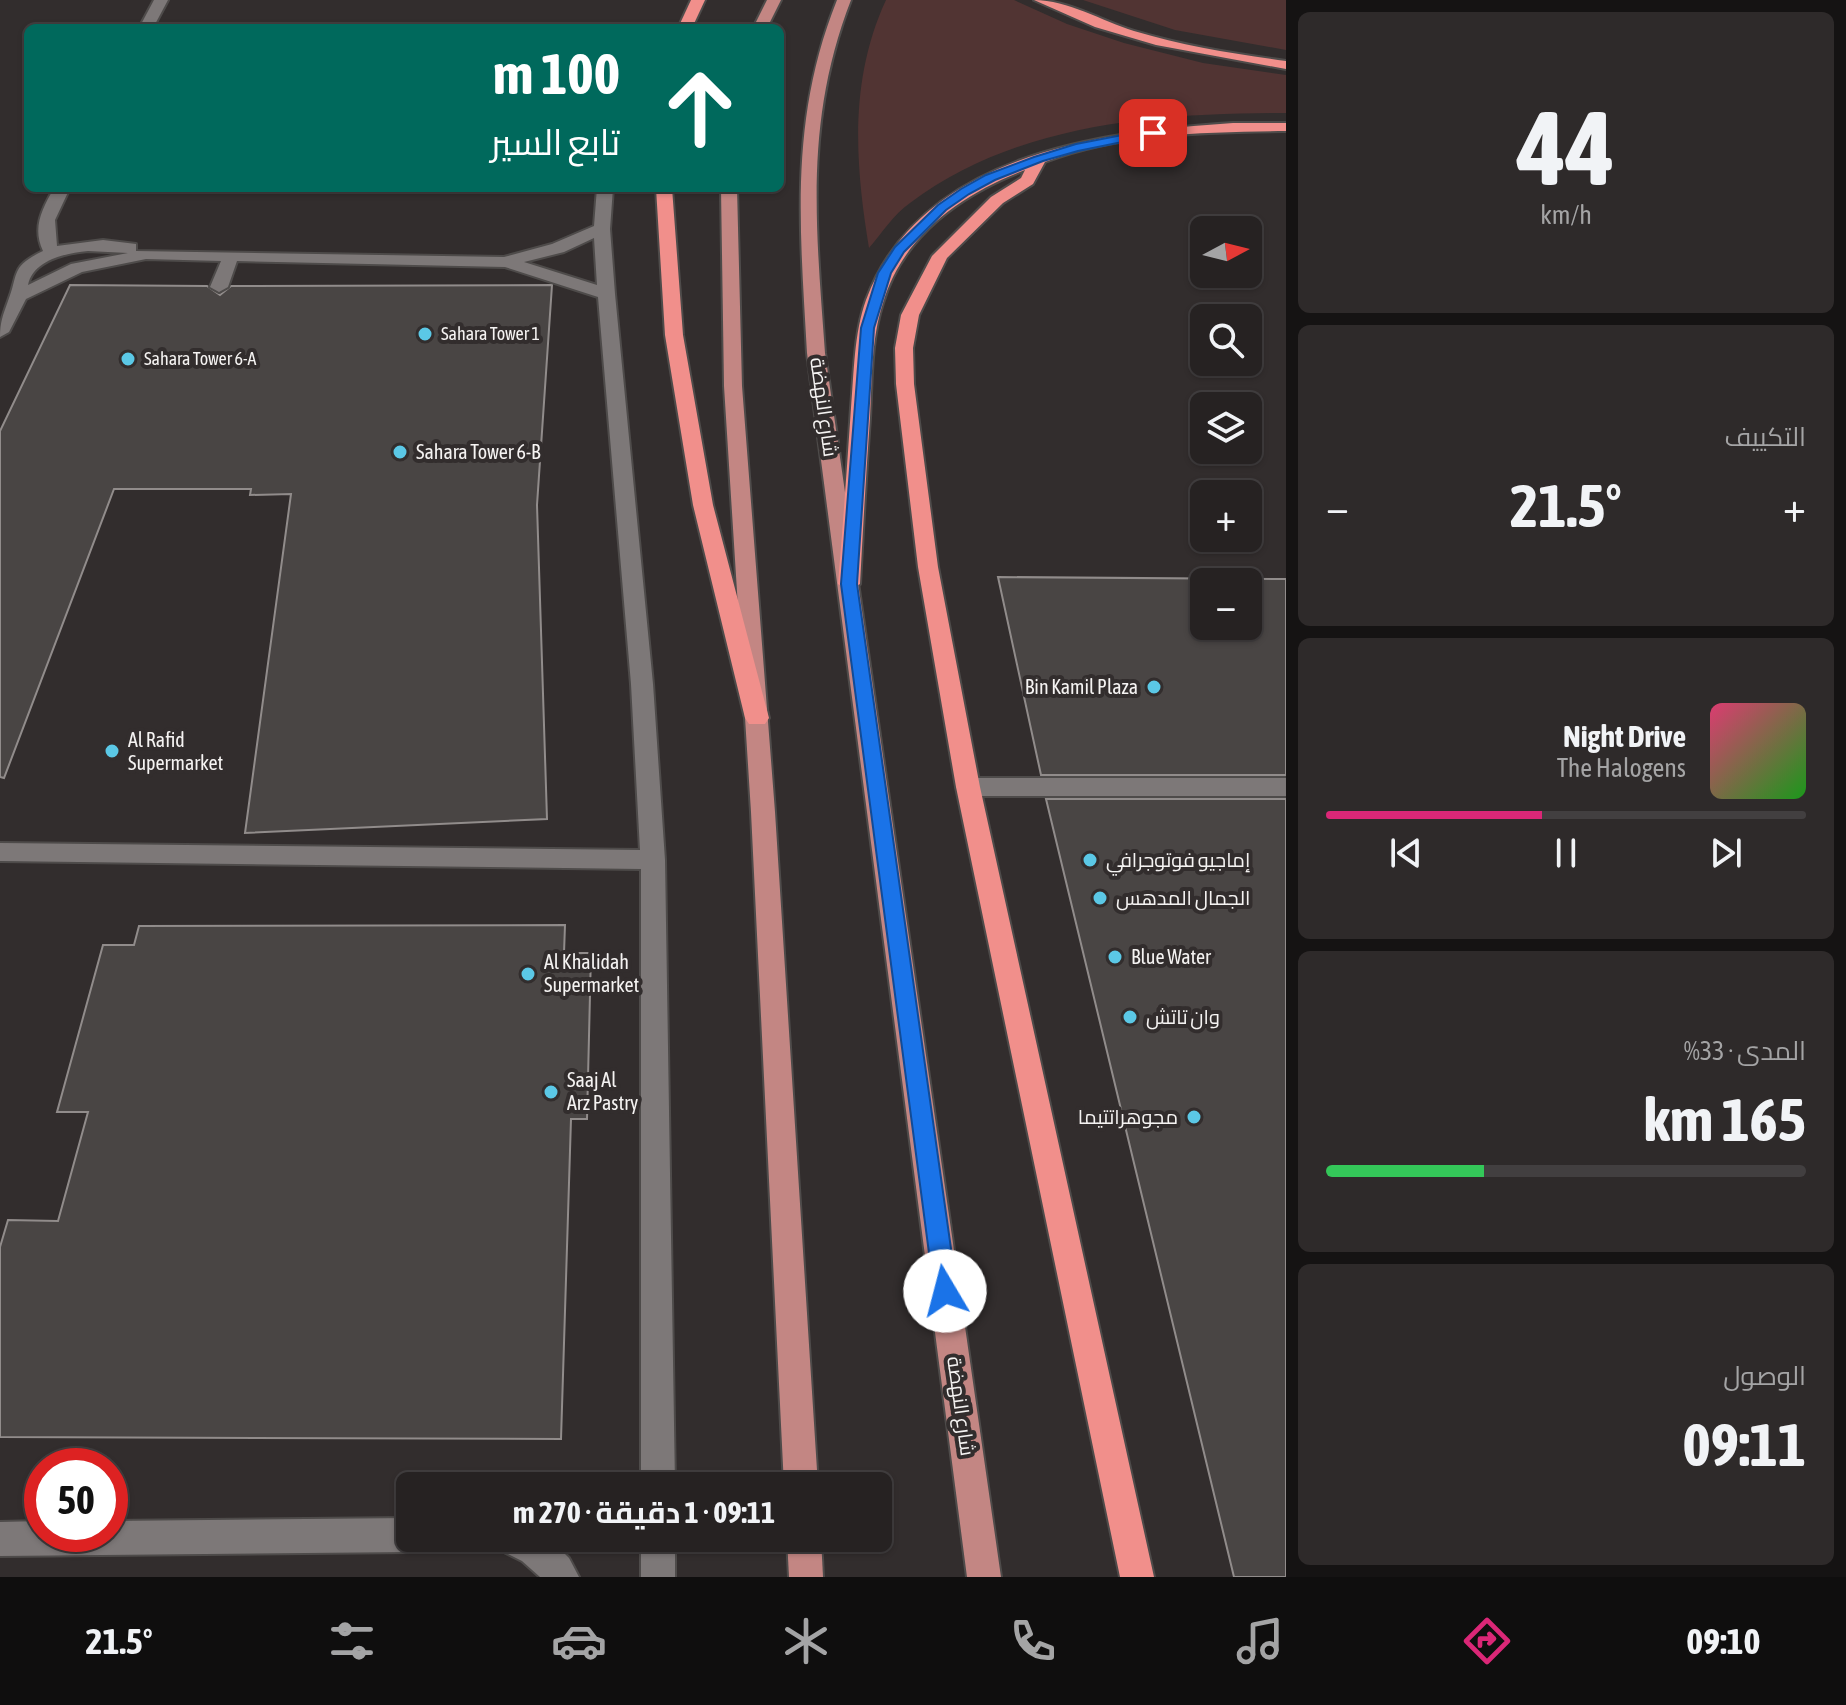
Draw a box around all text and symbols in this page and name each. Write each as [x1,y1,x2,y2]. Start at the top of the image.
text: 100 m [493,42,620,106]
icon: ahead [648,56,752,160]
text: 44 [1517,88,1615,207]
pin [1119,99,1187,167]
icon: arrive [1131,111,1175,155]
text: تابع السير [491,121,620,163]
text: km/h [1540,200,1592,230]
north arrow [1190,216,1262,288]
map controls [1190,216,1262,640]
button: search [1190,304,1262,376]
place label: Sahara Tower 1 [441,323,540,344]
marker: Sahara Tower 1 [416,325,434,343]
place label: Sahara Tower 6-A [144,348,256,369]
marker: Sahara Tower 6-A [119,350,137,368]
street label: شارع النهضة [803,356,843,458]
button: layers [1190,392,1262,464]
text: التكييف [1724,422,1806,452]
place label: Sahara Tower 6-B [416,440,541,463]
marker: Sahara Tower 6-B [391,443,409,461]
text: 21.5° [1510,471,1622,540]
button: + [1190,480,1262,552]
text: − [1326,481,1349,531]
text: + [1783,481,1806,531]
button: − [1190,568,1262,640]
place label: Bin Kamil Plaza [1025,675,1138,698]
marker: Bin Kamil Plaza [1145,678,1163,696]
text: Night Drive [1563,719,1686,753]
place label: Al Rafid Supermarket [128,728,224,774]
marker: Al Rafid Supermarket [103,742,121,760]
text: The Halogens [1557,753,1686,783]
icon: previous [1384,831,1428,875]
icon: pause [1544,831,1588,875]
icon: next [1704,831,1748,875]
place label: إماجيو فوتوجرافي [1106,848,1250,876]
marker: إماجيو فوتوجرافي [1081,851,1099,869]
place label: الجمال المدهس [1116,886,1250,911]
marker: الجمال المدهس [1091,889,1109,907]
place label: Blue Water [1131,945,1212,968]
marker: Blue Water [1106,948,1124,966]
place label: Al Khalidah Supermarket [544,950,640,996]
marker: Al Khalidah Supermarket [519,965,537,983]
place label: وان تاتش [1146,1005,1220,1030]
marker: وان تاتش [1121,1008,1139,1026]
text: المدى · 33% [1684,1036,1806,1066]
place label: Saaj Al Arz Pastry [567,1068,638,1114]
marker: Saaj Al Arz Pastry [542,1083,560,1101]
text: 165 km [1644,1085,1806,1154]
place label: مجوهراتتيما [1078,1105,1178,1129]
marker: مجوهراتتيما [1185,1108,1203,1126]
position arrow [903,1249,987,1333]
street label: شارع النهضة [940,1355,980,1457]
text: الوصول [1723,1361,1806,1391]
text: 09:11 [1683,1410,1806,1479]
speed limit sign: 50 [24,1448,128,1552]
text: 09:11 · 1 دقيقة · 270 m [513,1495,775,1529]
icon: filters [324,1613,380,1669]
icon: car [551,1613,607,1669]
icon: climate [778,1613,834,1669]
icon: phone [1005,1613,1061,1669]
icon: music [1232,1613,1288,1669]
icon: directions [1459,1613,1515,1669]
text: 21.5° [86,1620,153,1662]
text: 09:10 [1686,1620,1760,1662]

